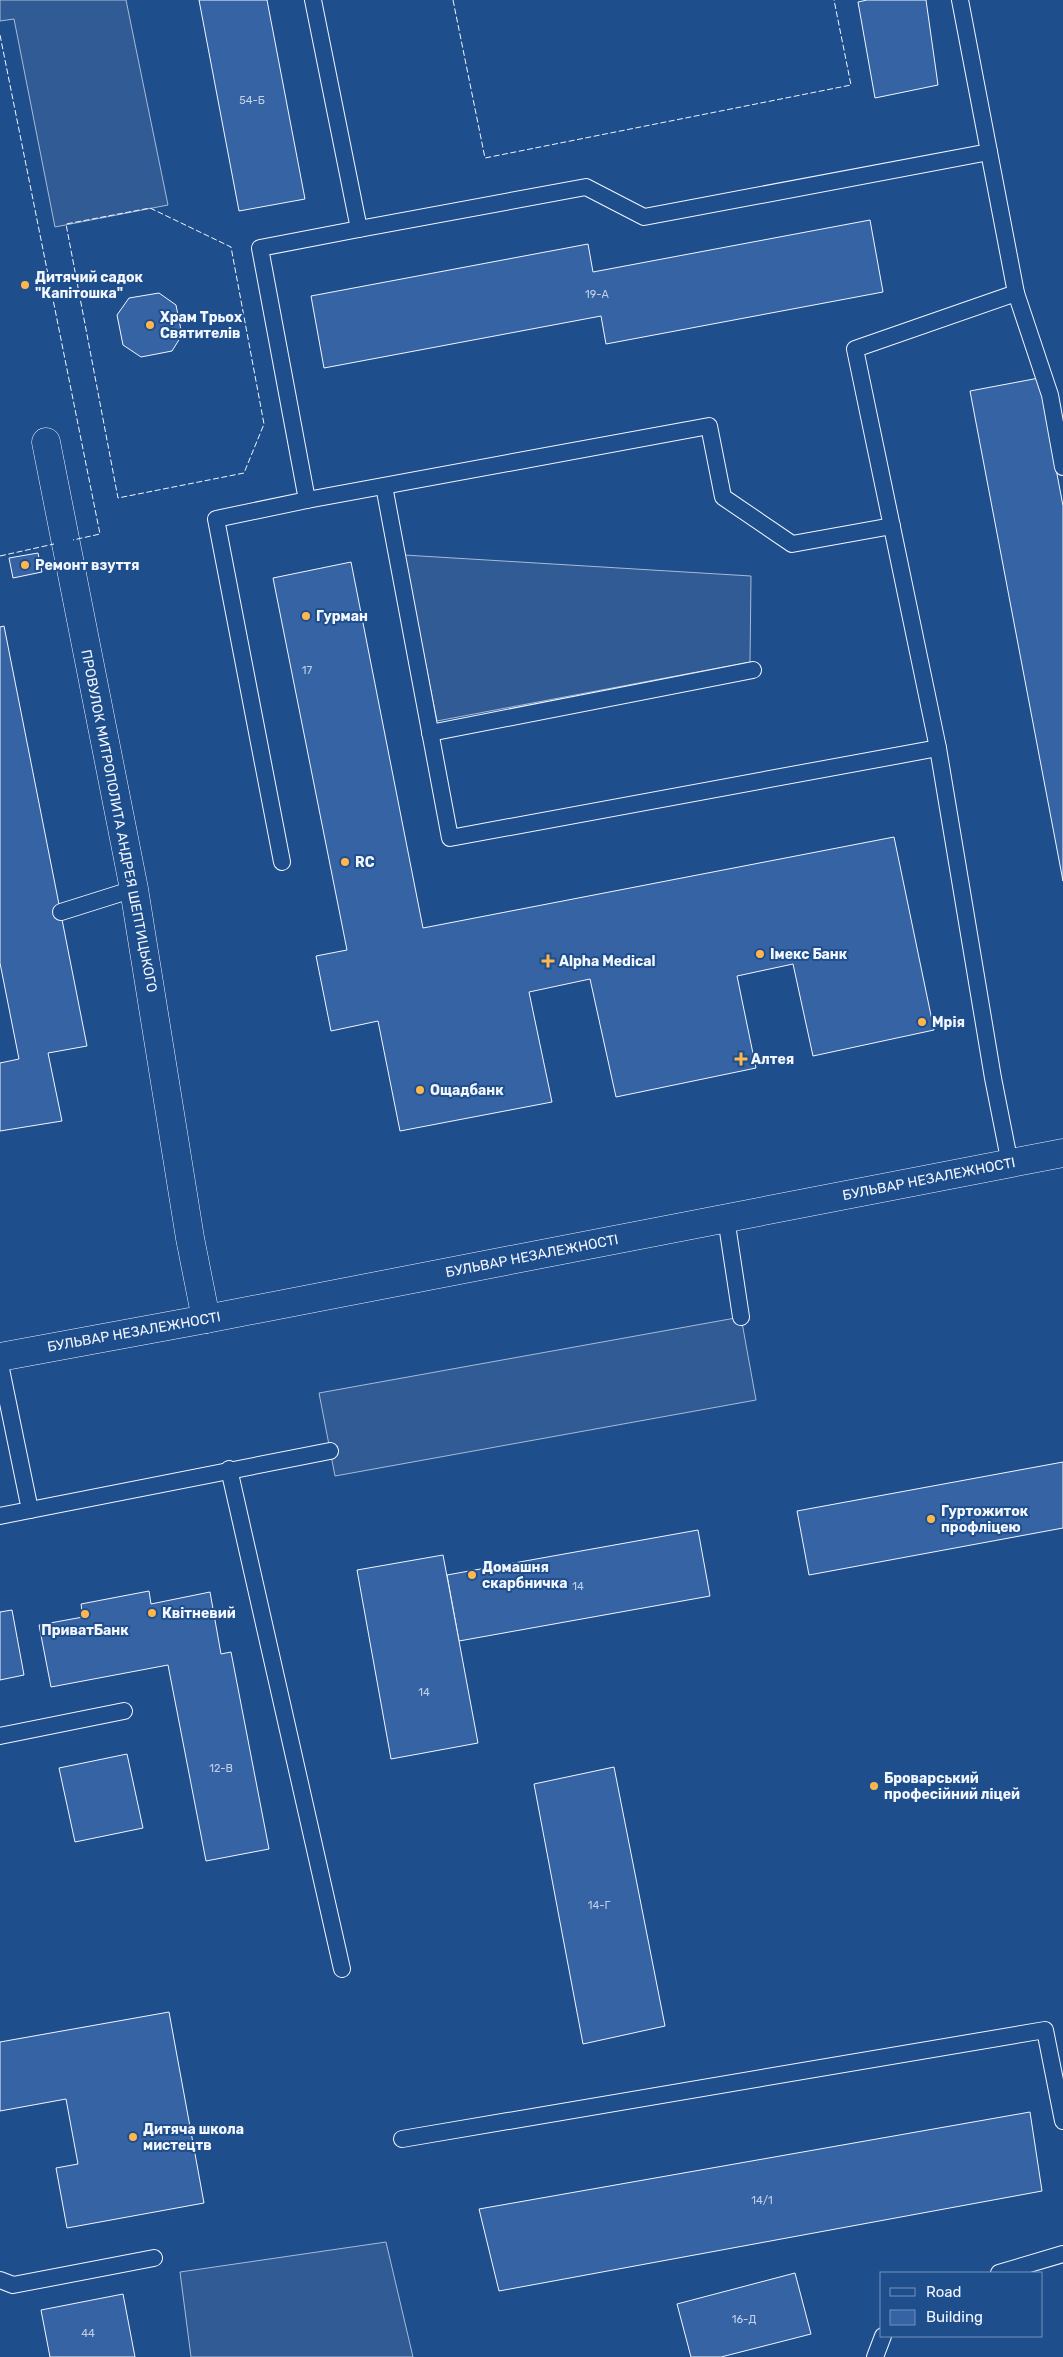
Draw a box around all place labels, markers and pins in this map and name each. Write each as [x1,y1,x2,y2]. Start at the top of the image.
place label: Дитячий садок "Капітошка" [35,269,144,302]
marker: Дитячий садок "Капітошка" [19,279,31,291]
place label: Храм Трьох Святителів [160,309,243,342]
marker: Храм Трьох Святителів [144,319,156,331]
place label: Ремонт взуття [35,557,139,574]
marker: Ремонт взуття [19,559,31,571]
place label: Гурман [316,608,368,625]
marker: Гурман [300,610,312,622]
place label: RC [355,854,375,871]
marker: RC [339,856,351,868]
place label: Імекс Банк [770,946,848,963]
marker: Імекс Банк [754,948,766,960]
place label: Alpha Medical [559,953,655,970]
marker: Alpha Medical [541,954,555,968]
place label: Мрія [932,1014,965,1031]
marker: Мрія [916,1016,928,1028]
place label: Алтея [751,1051,794,1068]
marker: Алтея [735,1053,747,1065]
place label: Ощадбанк [430,1082,504,1099]
marker: Ощадбанк [414,1084,426,1096]
place label: Гуртожиток профліцею [941,1503,1029,1536]
marker: Гуртожиток профліцею [925,1513,937,1525]
place label: Домашня скарбничка [482,1559,568,1592]
marker: Домашня скарбничка [466,1569,478,1581]
place label: Квітневий [162,1605,236,1622]
marker: Квітневий [146,1607,158,1619]
marker: ПриватБанк [79,1608,91,1620]
place label: ПриватБанк [41,1622,129,1639]
place label: Броварський професійний ліцей [884,1770,1020,1803]
marker: Броварський професійний ліцей [868,1780,880,1792]
place label: Дитяча школа мистецтв [143,2121,244,2154]
marker: Дитяча школа мистецтв [127,2131,139,2143]

